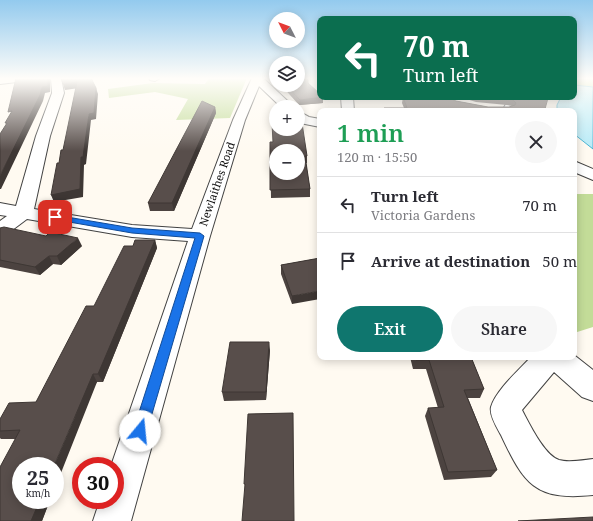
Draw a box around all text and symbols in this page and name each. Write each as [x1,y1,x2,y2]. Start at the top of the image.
north arrow [269,12,305,48]
map controls [269,12,305,180]
text: 70 m [403,27,470,65]
icon: left [337,32,389,84]
button: layers [269,56,305,92]
text: Turn left [403,63,478,87]
button: + [269,100,305,136]
text: 1 min [337,116,404,149]
button: close [515,121,557,163]
street label: Newlaithes Road [195,140,238,228]
button: − [269,144,305,180]
text: 120 m · 15:50 [337,148,417,166]
text: Turn left [371,186,439,206]
icon: left [337,194,359,216]
text: 70 m [522,195,557,215]
pin [38,200,72,234]
icon: arrive [44,206,66,228]
text: Victoria Gardens [371,206,475,224]
icon: arrive [337,250,359,272]
text: Arrive at destination [371,251,530,271]
text: 50 m [542,251,577,271]
button: Exit [337,306,443,352]
button: Share [451,306,557,352]
position arrow [119,410,161,452]
speed limit sign: 30 [72,457,124,509]
text: 25 [27,464,49,491]
text: km/h [26,486,50,500]

